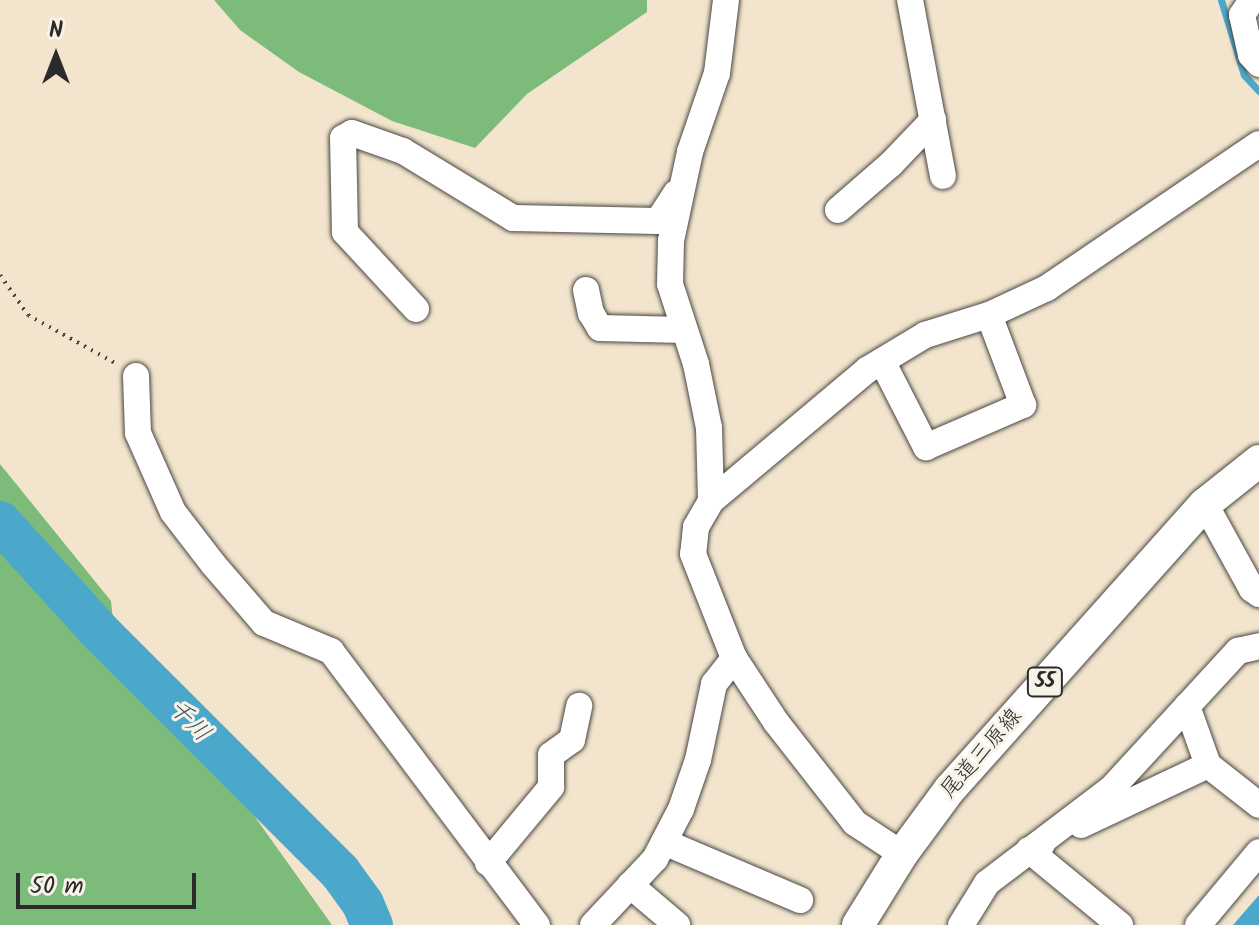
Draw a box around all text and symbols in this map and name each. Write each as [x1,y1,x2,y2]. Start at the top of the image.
text: N [49,14,63,49]
north arrow [16,16,96,96]
road number: 55 [1025,666,1065,698]
water label: 千川 [162,694,216,748]
street label: 尾道三原線 [936,704,1028,804]
scale bar [20,857,200,907]
text: 50 m [30,867,84,906]

